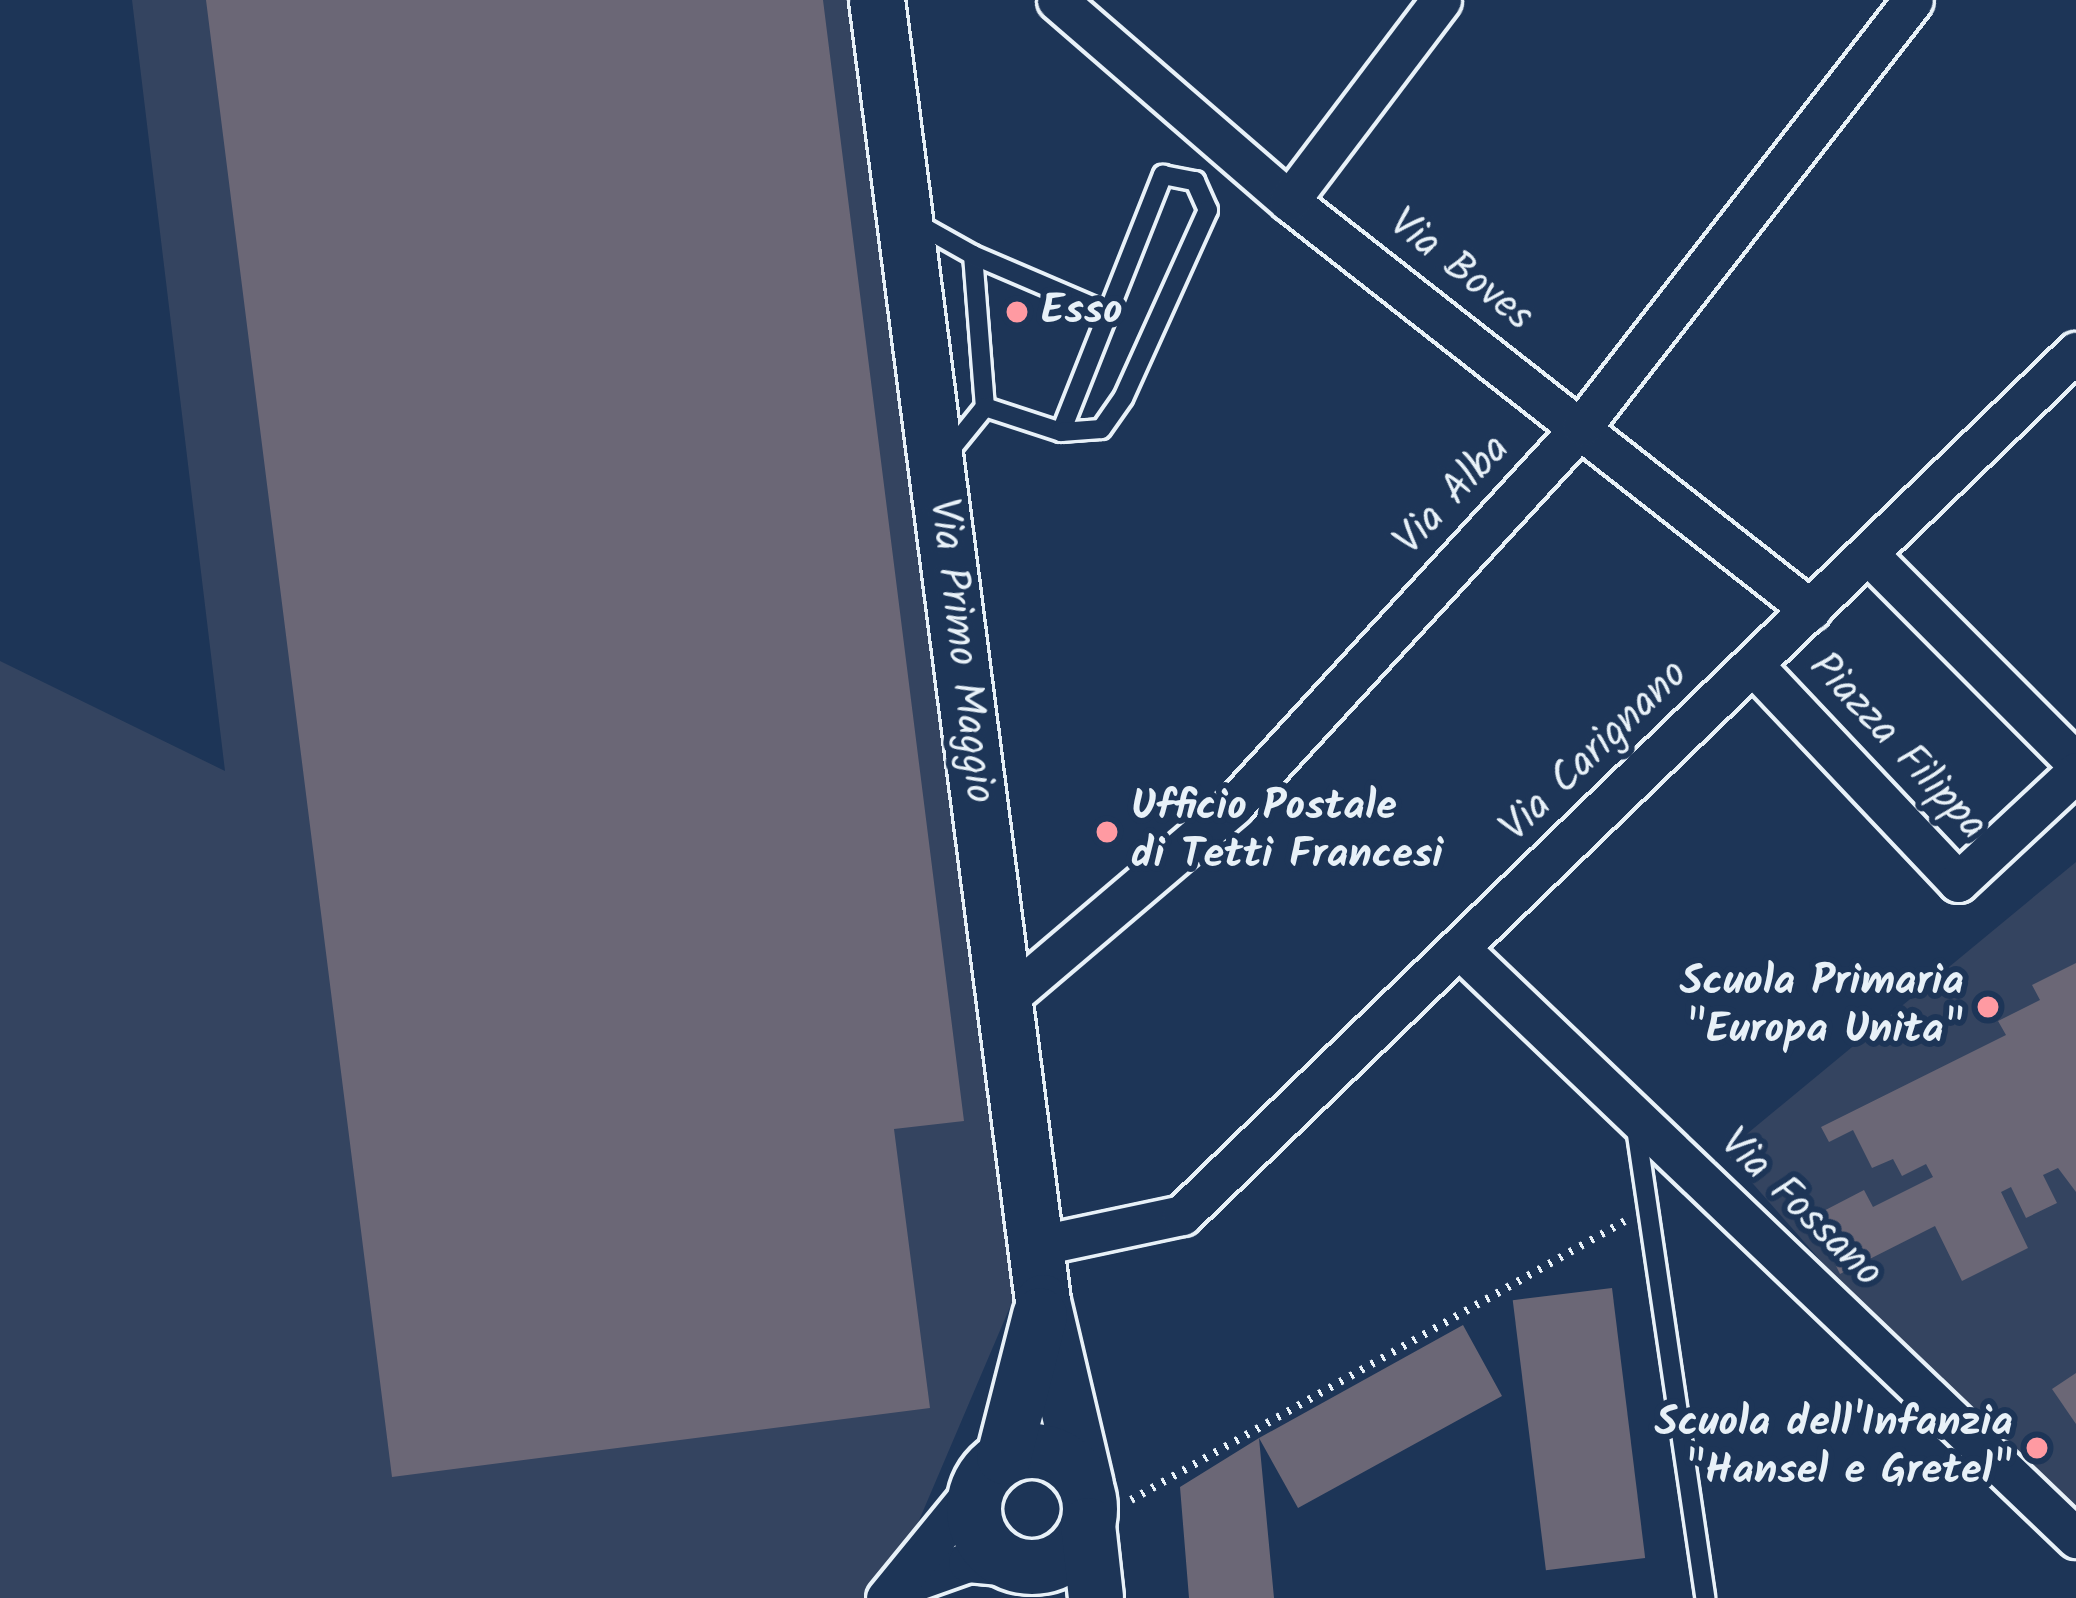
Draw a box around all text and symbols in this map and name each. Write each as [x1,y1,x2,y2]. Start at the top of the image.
street label: Via Boves [1378,199,1542,343]
place label: Esso [1041,287,1123,337]
marker: Esso [1004,299,1030,325]
street label: Via Alba [1385,425,1521,567]
street label: Via Primo Maggio [916,496,1004,806]
street label: Piazza Filippa [1797,643,1997,851]
street label: Via Carignano [1491,650,1699,854]
place label: Ufficio Postale di Tetti Francesi [1131,783,1443,882]
marker: Ufficio Postale di Tetti Francesi [1094,819,1120,845]
place label: Scuola Primaria "Europa Unita" [1679,958,1964,1056]
marker: Scuola Primaria "Europa Unita" [1975,994,2001,1020]
street label: Via Fossano [1708,1119,1892,1299]
place label: Scuola dell'Infanzia "Hansel e Gretel" [1655,1399,2013,1498]
marker: Scuola dell'Infanzia "Hansel e Gretel" [2024,1435,2050,1461]

